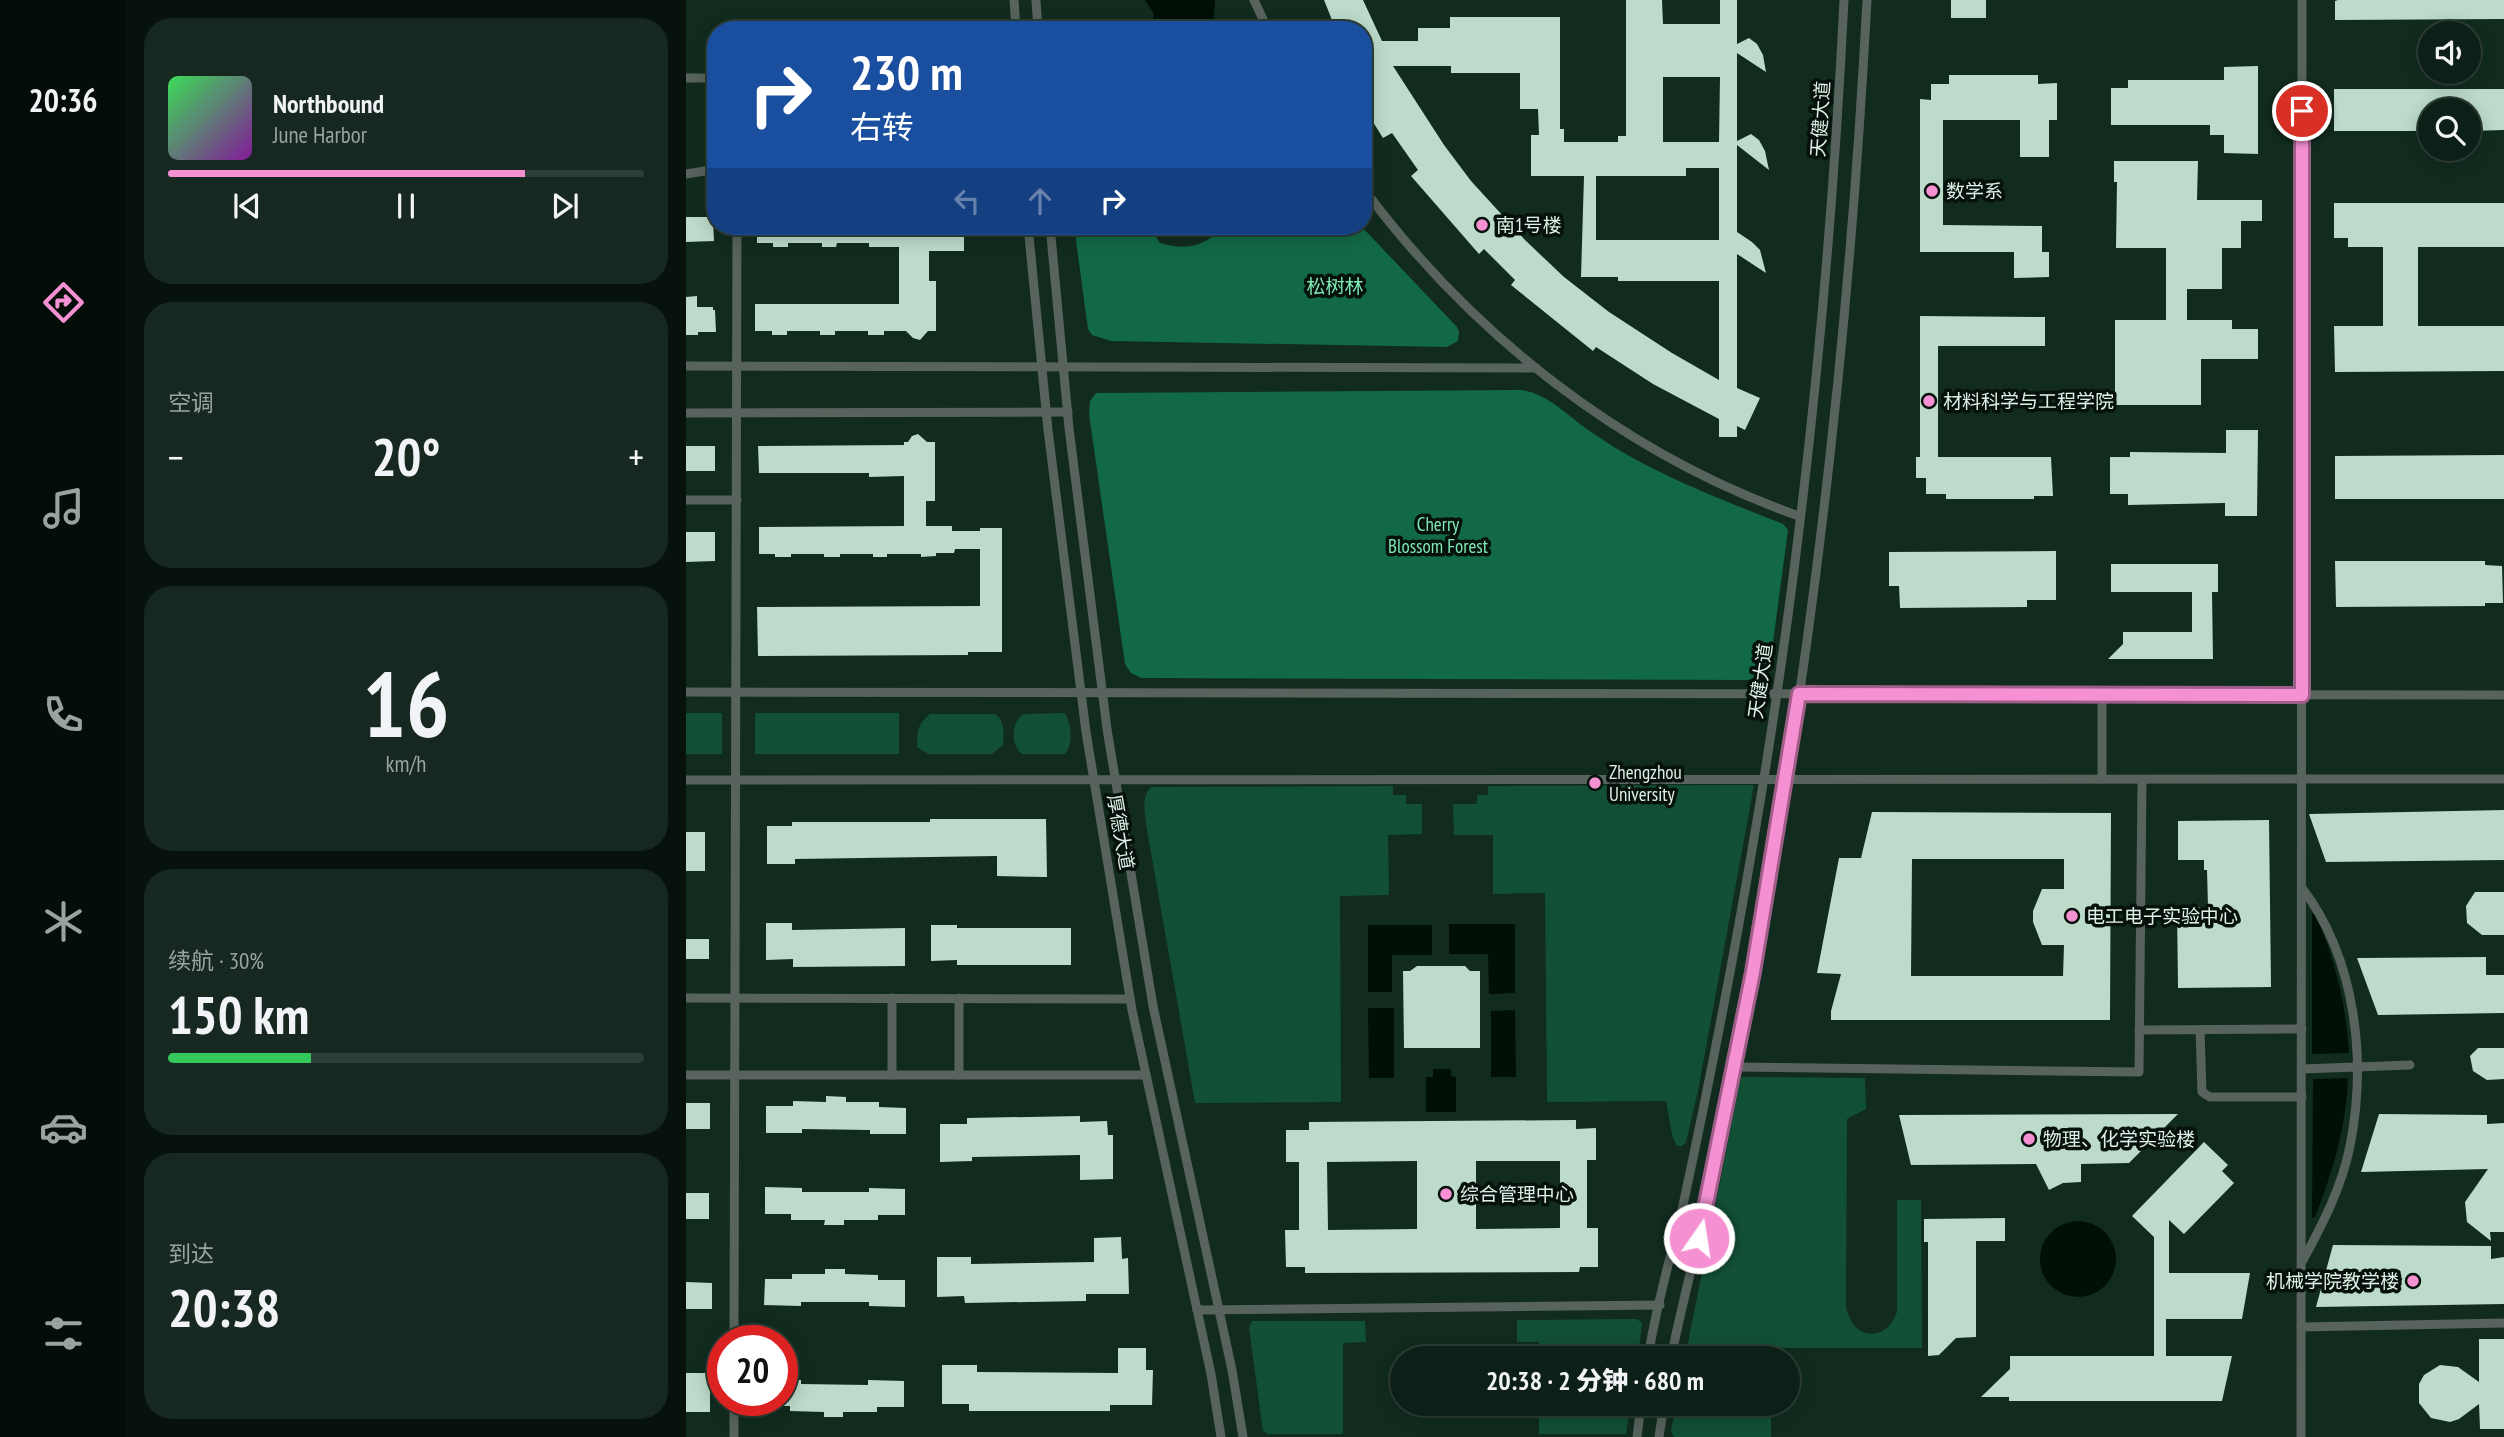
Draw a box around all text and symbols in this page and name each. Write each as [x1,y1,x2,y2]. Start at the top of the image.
map controls [2418,21,2481,161]
button: sound [2418,21,2481,84]
text: 230 m [850,40,963,104]
icon: right [735,49,826,140]
text: 20:36 [28,79,98,121]
street label: 天健大道 [1805,80,1835,158]
pin [2272,81,2332,141]
text: Northbound [273,87,384,120]
icon: arrive [2283,92,2321,130]
button: search [2418,98,2481,161]
text: 右转 [850,106,914,148]
text: June Harbor [273,120,367,149]
place label: 数学系 [1946,179,2003,203]
icon: left [948,182,986,220]
icon: ahead [1021,182,1059,220]
icon: right [1094,182,1132,220]
marker: 数学系 [1924,183,1940,199]
icon: previous [228,187,266,225]
icon: pause [387,187,425,225]
icon: next [546,187,584,225]
place label: 南1号楼 [1496,213,1562,237]
marker: 南1号楼 [1474,217,1490,233]
park label: 松树林 [1306,274,1364,298]
icon: directions [39,278,88,327]
text: 空调 [168,388,214,417]
place label: 材料科学与工程学院 [1943,389,2114,413]
marker: 材料科学与工程学院 [1921,393,1937,409]
text: 20° [372,423,440,490]
text: − [168,432,184,481]
text: + [628,432,644,481]
icon: music [39,484,88,533]
park label: Cherry Blossom Forest [1388,512,1489,558]
street label: 天健大道 [1743,642,1777,720]
text: 16 [363,644,450,762]
icon: phone [39,690,88,739]
text: km/h [386,749,426,778]
place label: Zhengzhou University [1609,760,1682,806]
marker: Zhengzhou University [1587,775,1603,791]
street label: 厚德大道 [1103,792,1139,872]
icon: climate [39,897,88,946]
place label: 电工电子实验中心 [2086,904,2238,928]
marker: 电工电子实验中心 [2064,908,2080,924]
text: 续航 · 30% [168,946,264,975]
text: 150 km [168,981,309,1048]
icon: car [39,1103,88,1152]
place label: 物理、化学实验楼 [2043,1127,2195,1151]
marker: 物理、化学实验楼 [2021,1131,2037,1147]
place label: 综合管理中心 [1460,1182,1574,1206]
marker: 综合管理中心 [1438,1186,1454,1202]
position arrow [1662,1201,1736,1275]
text: 到达 [168,1239,214,1268]
place label: 机械学院教学楼 [2266,1269,2399,1293]
marker: 机械学院教学楼 [2405,1273,2421,1289]
text: 20:38 [168,1274,280,1341]
icon: filters [39,1309,88,1358]
speed limit sign: 20 [707,1325,798,1416]
text: 20:38 · 2 分钟 · 680 m [1486,1364,1704,1397]

